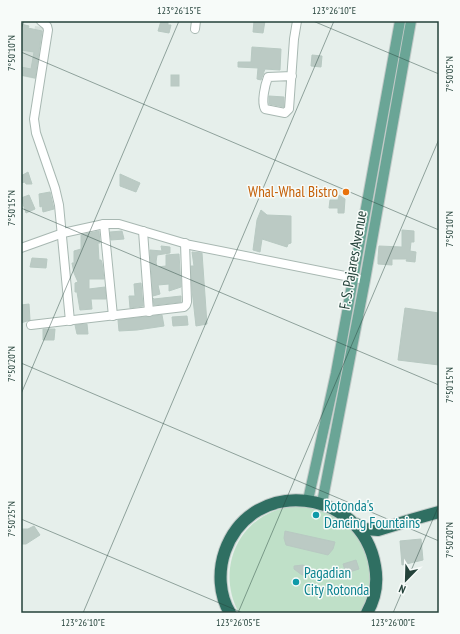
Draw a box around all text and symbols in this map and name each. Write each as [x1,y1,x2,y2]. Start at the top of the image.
text: 123°26'15"E [157,4,201,17]
text: 123°26'10"E [312,4,356,17]
text: 7°50'10"N [5,35,18,71]
text: 7°50'05"N [443,56,456,92]
place label: Whal-Whal Bistro [248,182,338,201]
marker: Whal-Whal Bistro [341,187,351,197]
text: 7°50'15"N [5,190,18,226]
street label: F. S. Pajares Avenue [334,209,371,311]
text: 7°50'10"N [443,211,456,247]
text: 7°50'20"N [5,346,18,382]
text: 7°50'15"N [443,367,456,403]
place label: Rotonda's Dancing Fountains [324,496,420,532]
text: 7°50'25"N [5,501,18,537]
marker: Rotonda's Dancing Fountains [311,510,321,520]
text: 7°50'20"N [443,522,456,558]
north arrow [386,560,426,600]
place label: Pagadian City Rotonda [304,563,369,599]
marker: Pagadian City Rotonda [291,577,301,587]
text: N [397,582,408,597]
text: 123°26'10"E [61,616,105,629]
text: 123°26'05"E [216,616,260,629]
text: 123°26'00"E [371,616,415,629]

